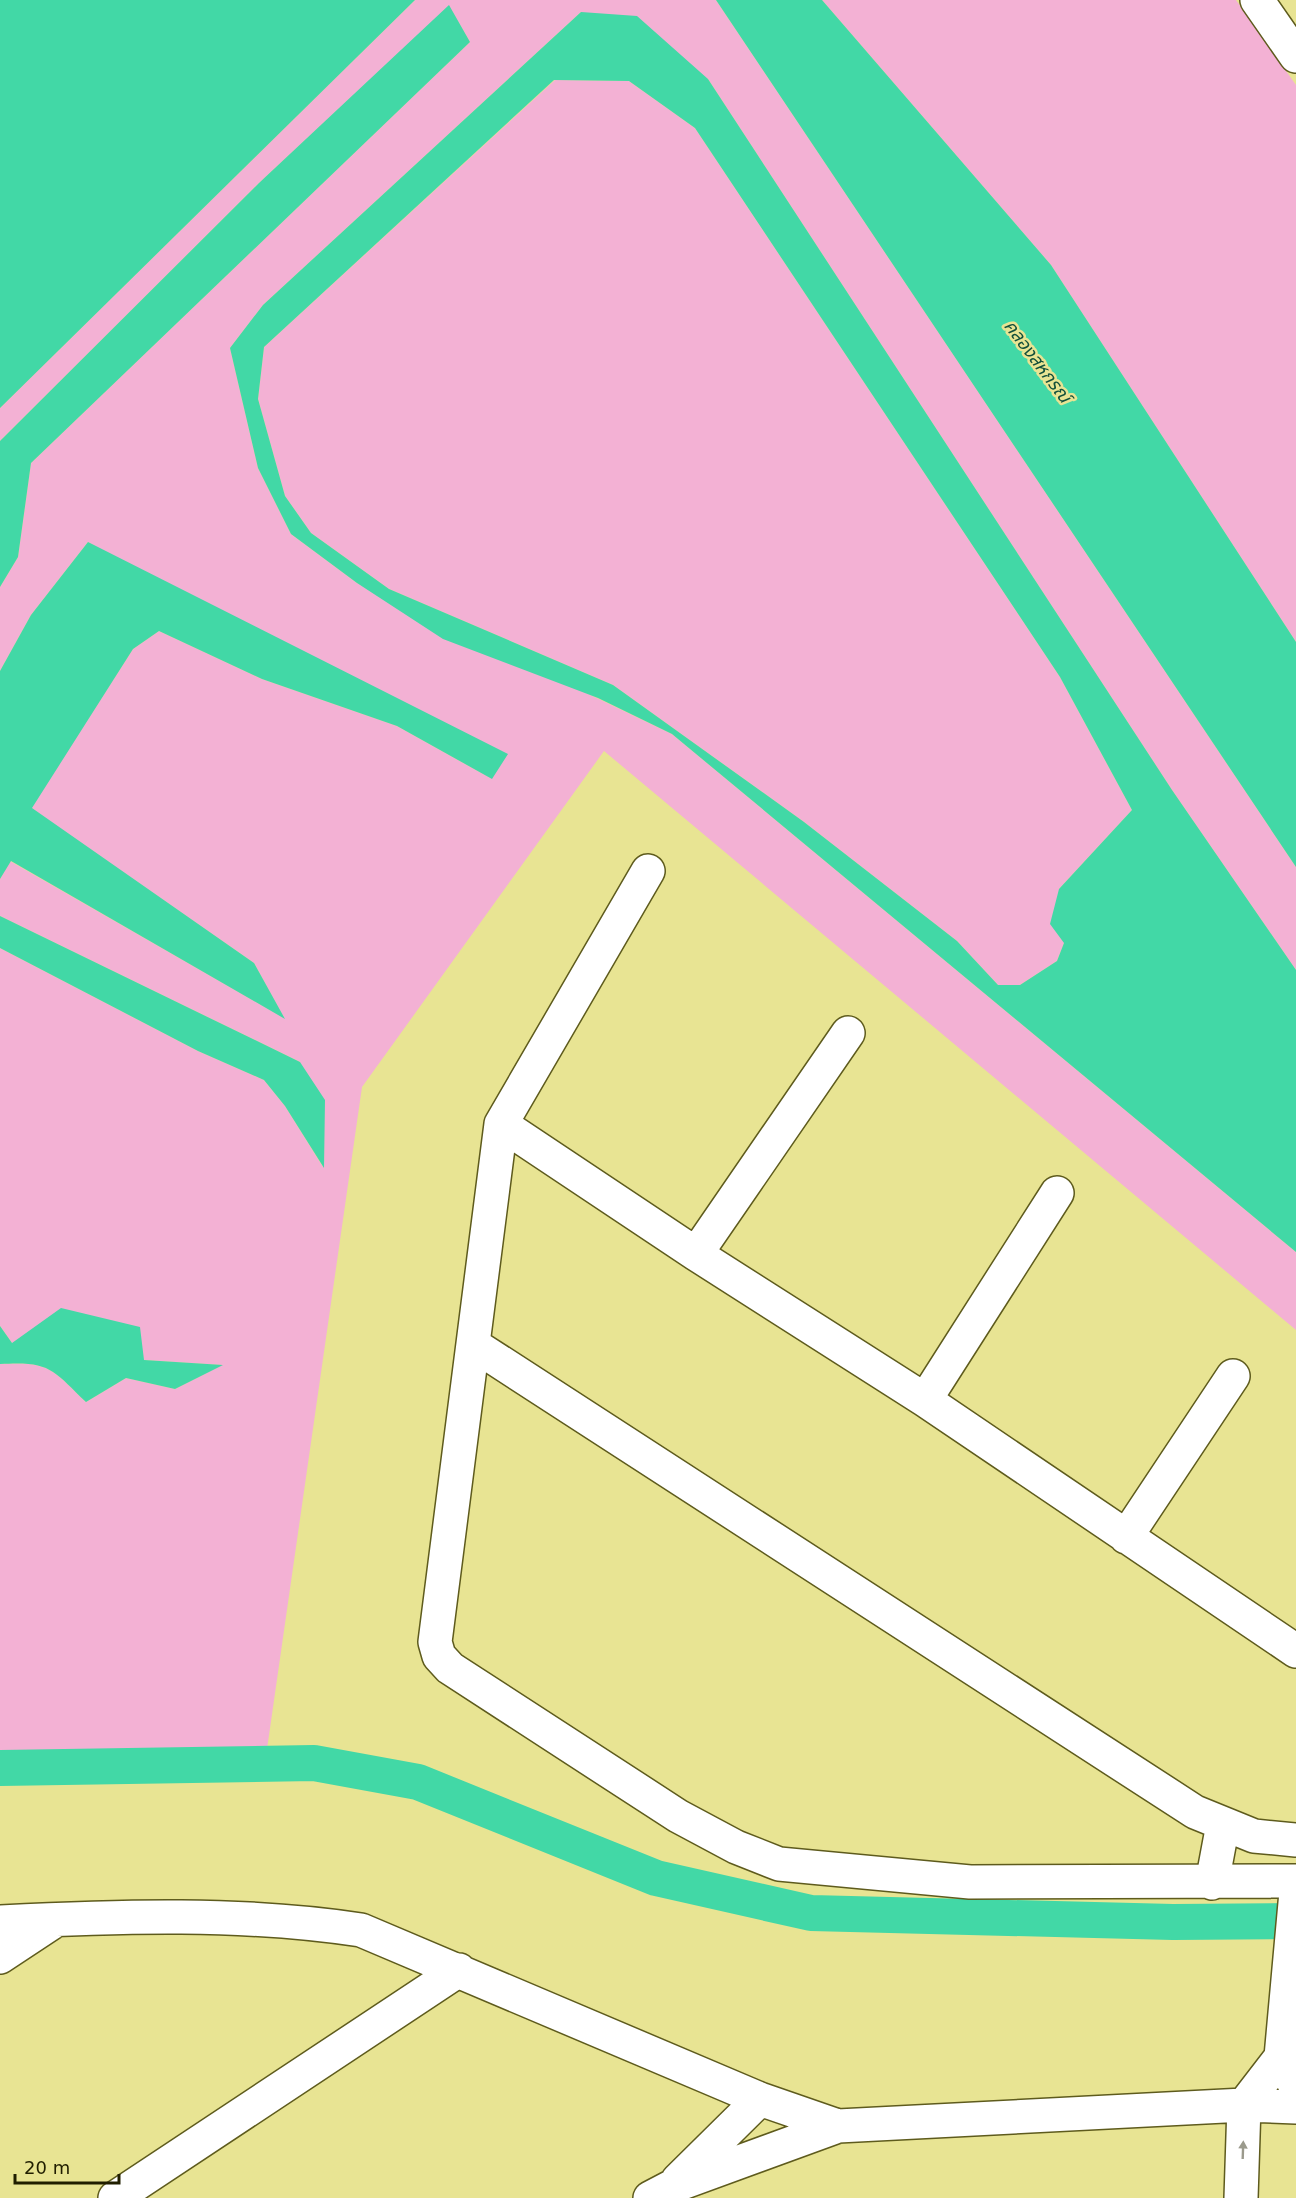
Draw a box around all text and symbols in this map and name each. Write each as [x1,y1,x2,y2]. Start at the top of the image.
water label: คลองสหกรณ์ [1000,315,1078,409]
one-way arrow [1238,2141,1247,2160]
scale bar [15,2147,118,2185]
text: 20 m [24,2157,70,2178]

